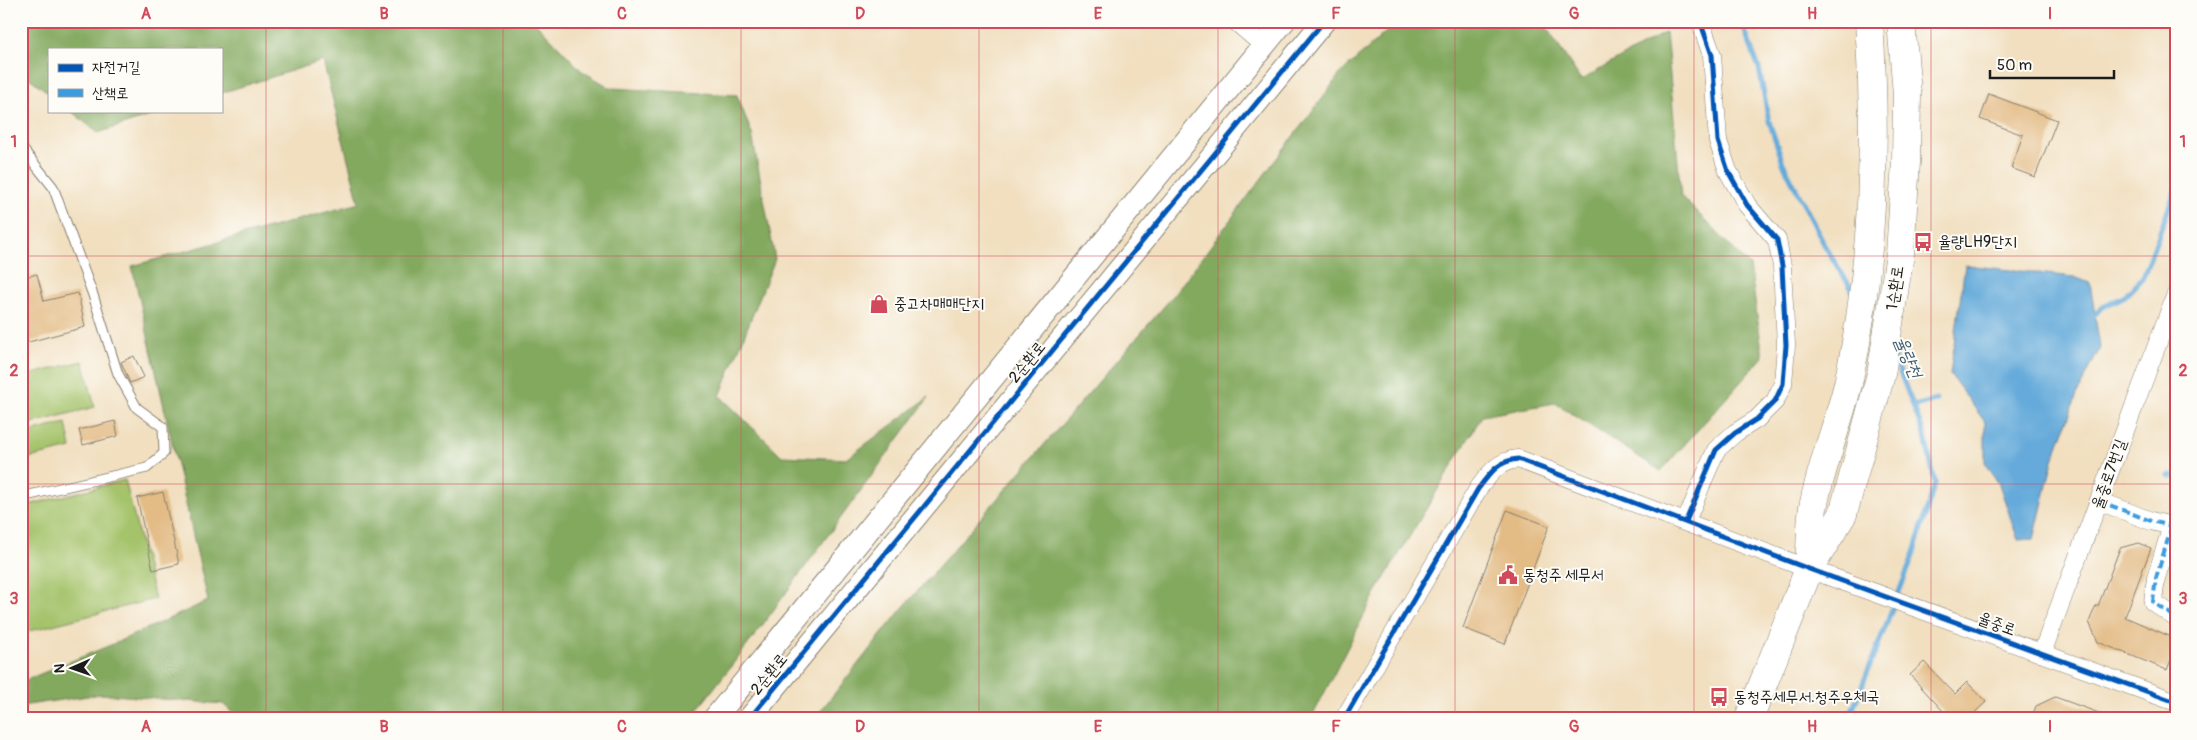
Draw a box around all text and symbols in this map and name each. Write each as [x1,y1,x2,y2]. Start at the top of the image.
text: A [141,4,152,24]
text: B [379,4,389,24]
text: C [617,4,627,24]
text: D [855,4,865,24]
text: E [1094,4,1103,24]
text: F [1331,4,1341,24]
text: G [1569,4,1580,24]
text: H [1807,4,1817,24]
text: I [2048,4,2052,24]
legend [48,48,222,112]
scale bar [1990,48,2113,80]
text: 50 m [1997,56,2032,75]
text: 자전거길 [92,58,140,77]
text: 산책로 [92,84,128,103]
text: 1 [11,132,17,152]
text: 1 [2180,132,2186,152]
bus stop icon: 율량LH9단지 [1912,231,1934,253]
place label: 율량LH9단지 [1938,232,2017,252]
street label: 1순환로 [1882,264,1908,312]
shop icon: 중고차매매단지 [868,293,890,315]
place label: 중고차매매단지 [894,294,984,314]
water label: 율량천 [1889,333,1928,383]
street label: 2순환로 [1004,337,1050,387]
text: 2 [10,361,19,381]
text: 2 [2179,361,2188,381]
street label: 율중로7번길 [2087,436,2131,512]
public building icon: 동청주 세무서 [1497,564,1519,586]
place label: 동청주 세무서 [1523,565,1604,585]
text: 3 [10,589,19,609]
text: 3 [2179,589,2188,609]
street label: 율중로 [1975,608,2019,640]
north arrow [48,642,98,692]
street label: 2순환로 [746,649,792,699]
text: N [51,663,68,673]
bus stop icon: 동청주세무서.청주우체국 [1708,686,1730,708]
place label: 동청주세무서.청주우체국 [1734,687,1879,707]
text: A [141,717,152,737]
text: B [379,717,389,737]
text: C [617,717,627,737]
text: D [855,717,865,737]
text: E [1094,717,1103,737]
text: F [1331,717,1341,737]
text: G [1569,717,1580,737]
text: H [1807,717,1817,737]
text: I [2048,717,2052,737]

